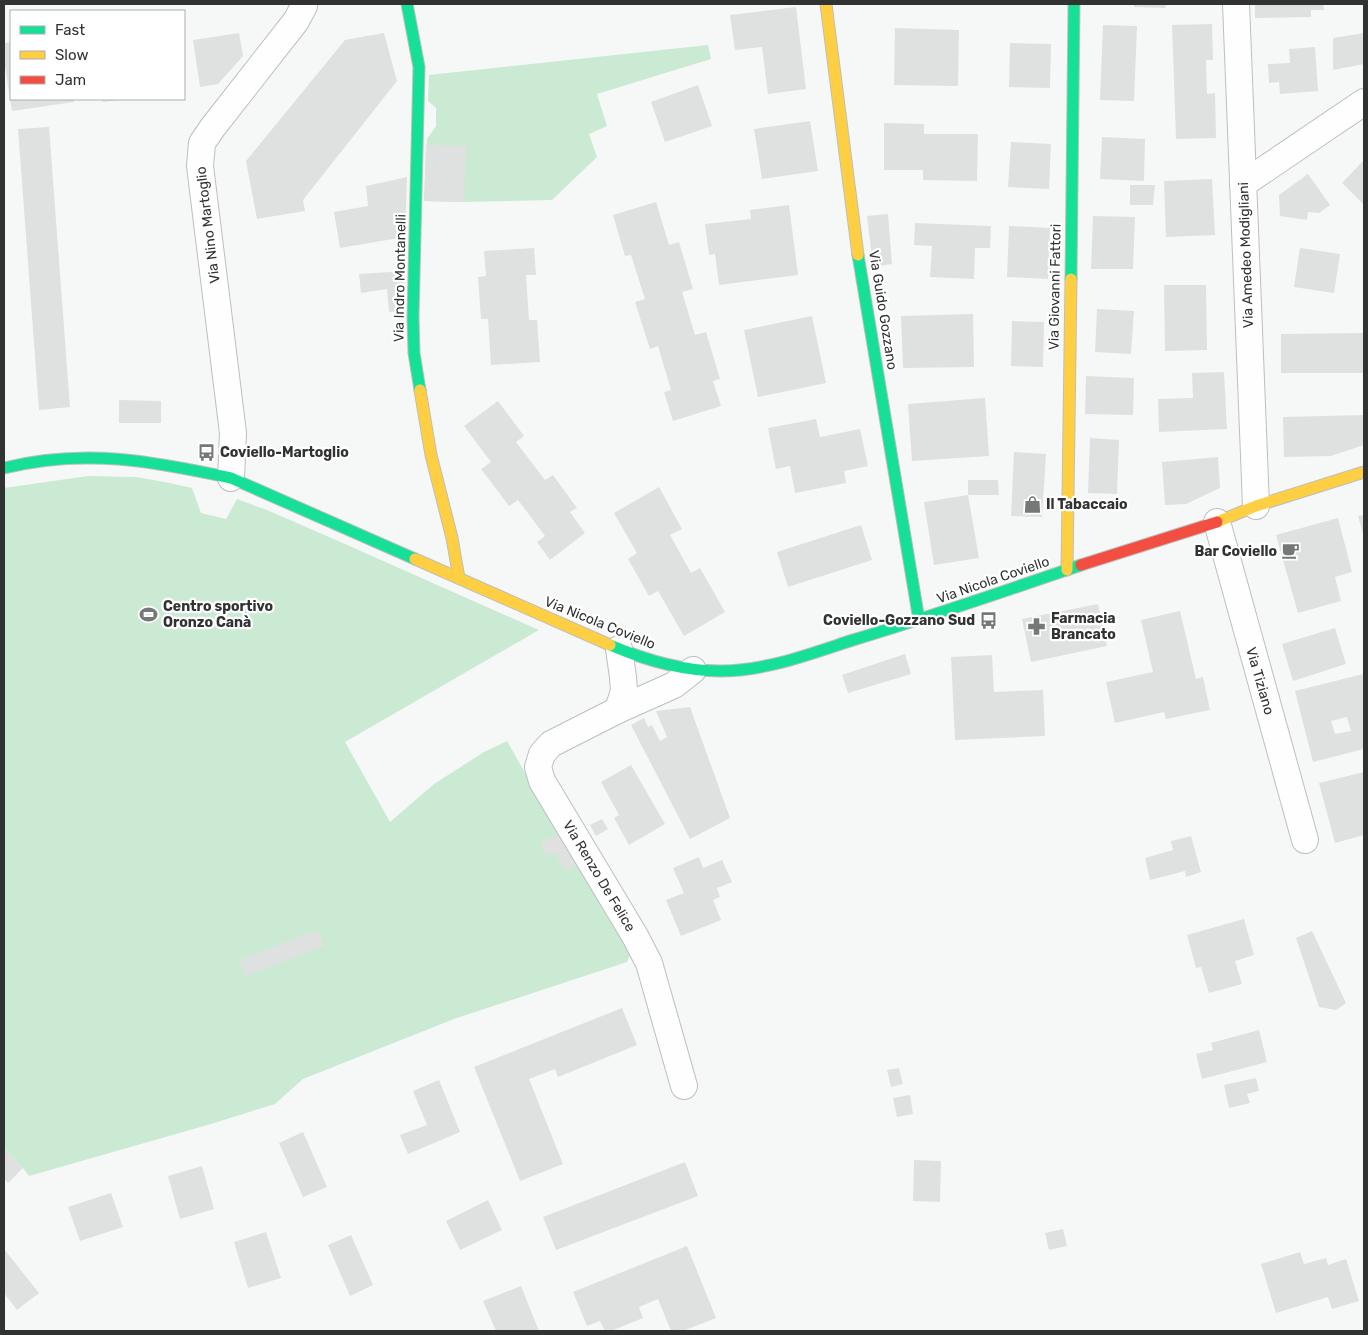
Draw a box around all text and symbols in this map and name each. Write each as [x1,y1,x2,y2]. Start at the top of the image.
legend [10,10,185,100]
text: Fast [55,21,85,39]
text: Slow [55,46,88,64]
text: Jam [55,71,86,89]
street label: Via Nino Martoglio [192,166,224,284]
street label: Via Amedeo Modigliani [1235,182,1257,328]
street label: Via Indro Montanelli [390,214,410,342]
street label: Via Giovanni Fattori [1045,224,1065,350]
street label: Via Guido Gozzano [865,249,901,371]
bus stop icon: Coviello-Martoglio [196,442,216,462]
place label: Coviello-Martoglio [220,444,349,461]
shop icon: Il Tabaccaio [1022,494,1042,514]
place label: Il Tabaccaio [1046,496,1127,513]
cafe icon: Bar Coviello [1281,541,1301,561]
place label: Bar Coviello [1195,543,1277,560]
street label: Via Nicola Coviello [934,553,1052,607]
street label: Via Nicola Coviello [542,593,658,653]
place label: Centro sportivo Oronzo Canà [163,598,273,631]
sports icon: Centro sportivo Oronzo Canà [139,604,159,624]
bus stop icon: Coviello-Gozzano Sud [979,610,999,630]
place label: Farmacia Brancato [1051,610,1116,643]
place label: Coviello-Gozzano Sud [823,612,975,629]
pharmacy icon: Farmacia Brancato [1027,616,1047,636]
street label: Via Tiziano [1242,645,1278,717]
street label: Via Renzo De Felice [559,817,639,935]

